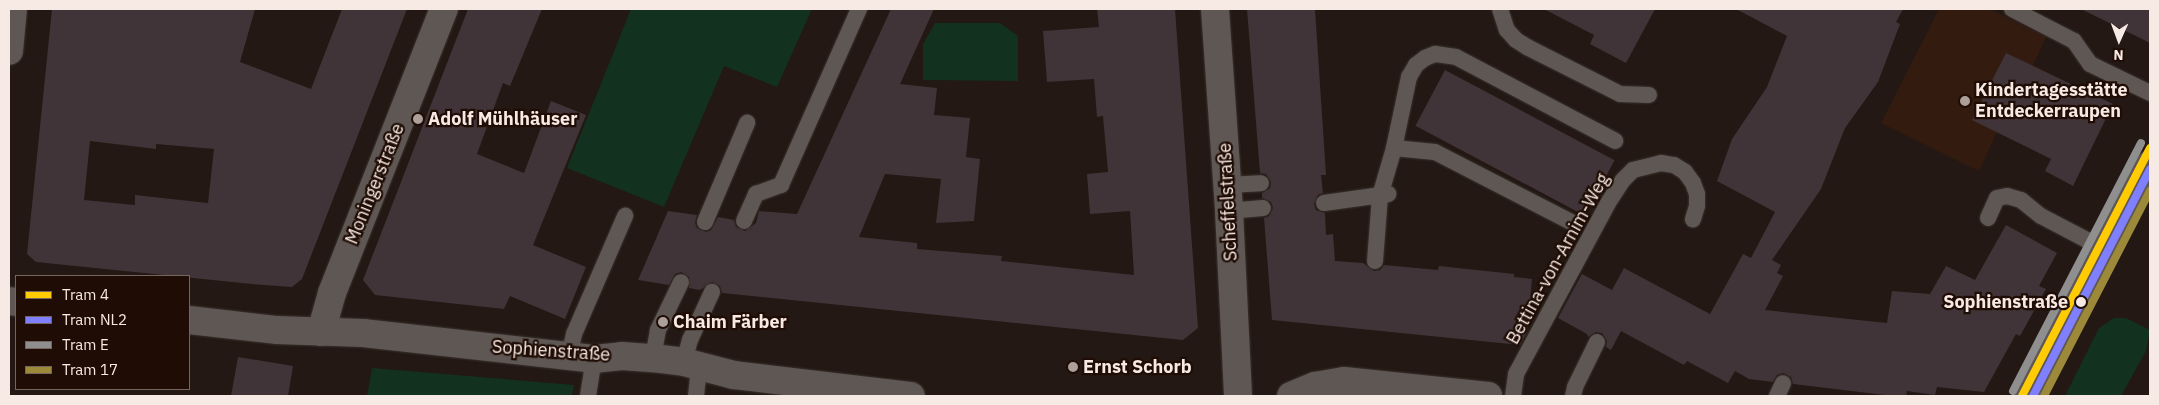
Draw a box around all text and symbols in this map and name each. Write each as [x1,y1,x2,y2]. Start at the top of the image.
north arrow [2094,15,2144,65]
text: N [2113,46,2124,64]
place label: Kindertagesstätte Entdeckerraupen [1975,80,2128,122]
marker: Kindertagesstätte Entdeckerraupen [1959,95,1971,107]
place label: Adolf Mühlhäuser [428,108,577,130]
marker: Adolf Mühlhäuser [412,113,424,125]
street label: Moningerstraße [341,121,409,247]
street label: Scheffelstraße [1214,142,1242,262]
street label: Bettina-von-Arnim-Weg [1502,170,1614,348]
legend [15,275,190,390]
text: Tram 4 [62,285,109,304]
place label: Sophienstraße [1943,291,2068,313]
marker: Sophienstraße [2072,293,2090,311]
text: Tram NL2 [62,310,127,329]
place label: Chaim Färber [673,311,787,333]
marker: Chaim Färber [657,316,669,328]
text: Tram E [62,335,109,354]
street label: Sophienstraße [491,336,611,366]
place label: Ernst Schorb [1083,356,1192,378]
text: Tram 17 [62,360,118,379]
marker: Ernst Schorb [1067,361,1079,373]

